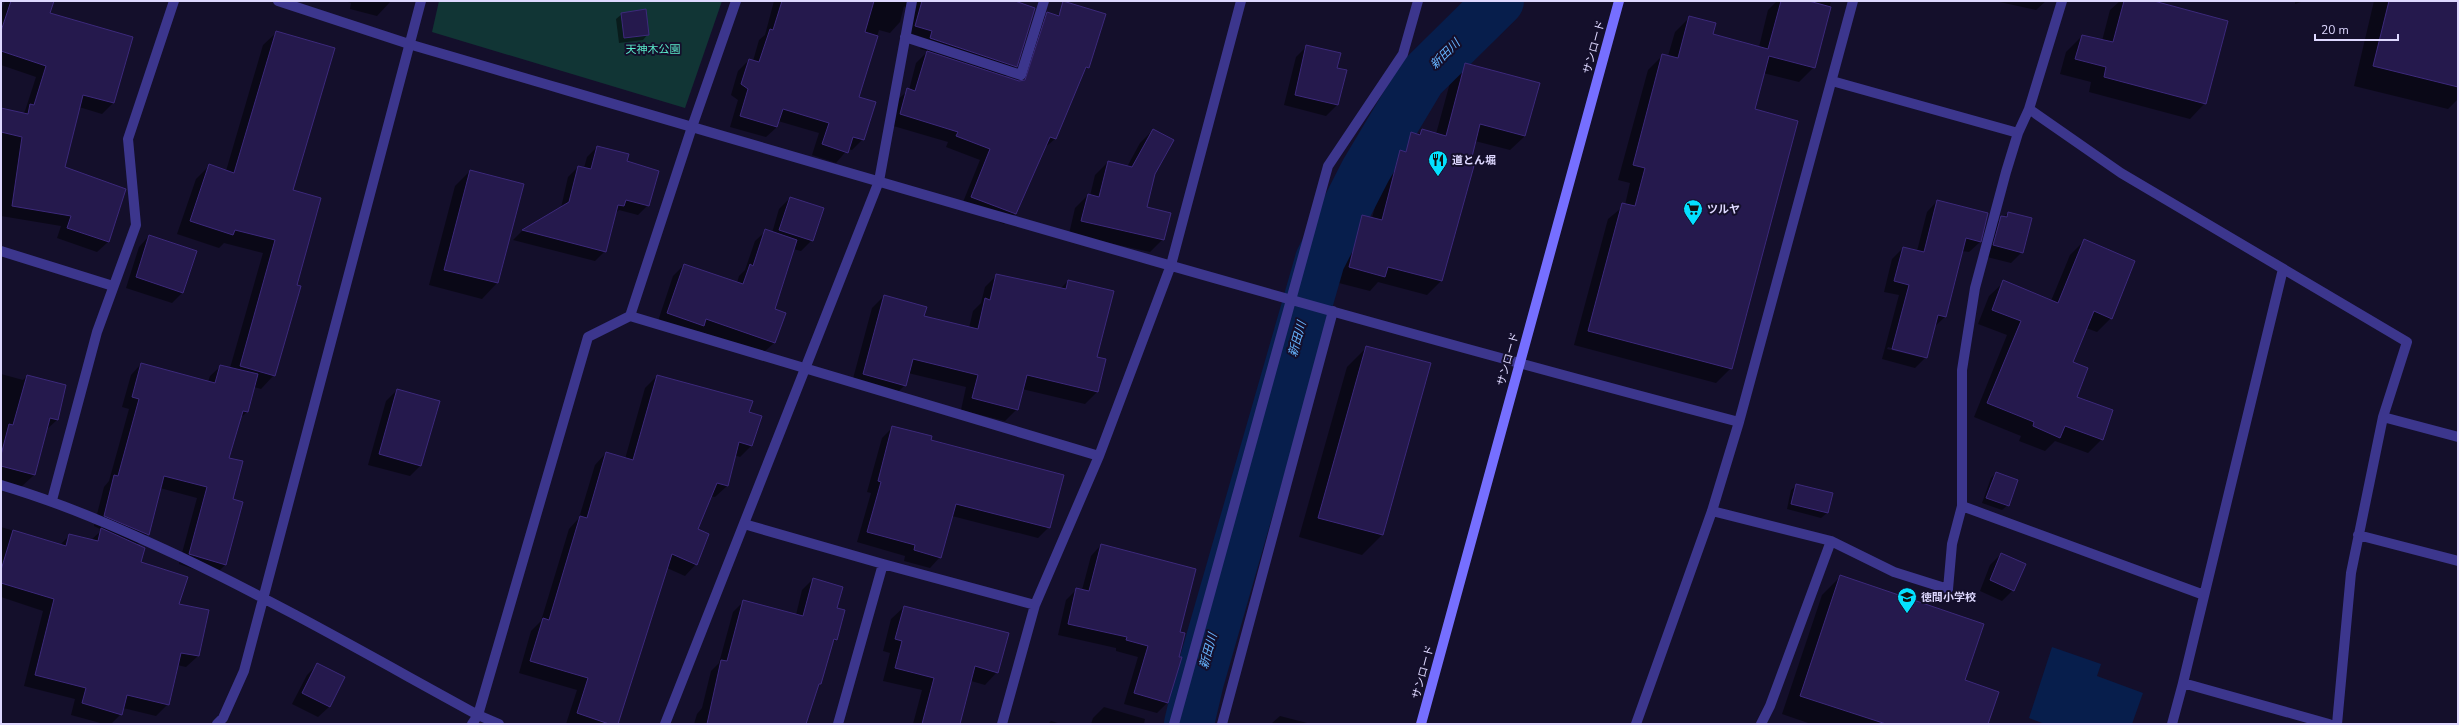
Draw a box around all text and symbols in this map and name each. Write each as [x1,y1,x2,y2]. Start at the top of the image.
scale bar [2315,16,2398,42]
street label: サンロード [1580,18,1608,76]
text: 20 m [2321,22,2349,38]
water label: 新田川 [1427,34,1465,72]
park label: 天神木公園 [626,42,681,57]
restaurant icon: 道とん堀 [1427,149,1449,177]
place label: 道とん堀 [1452,153,1496,168]
supermarket icon: ツルヤ [1682,198,1704,226]
place label: ツルヤ [1707,202,1740,217]
water label: 新田川 [1284,318,1310,359]
street label: サンロード [1494,330,1522,388]
school or university icon: 徳間小学校 [1896,586,1918,614]
place label: 徳間小学校 [1921,590,1976,605]
water label: 新田川 [1195,630,1221,671]
street label: サンロード [1409,643,1437,701]

